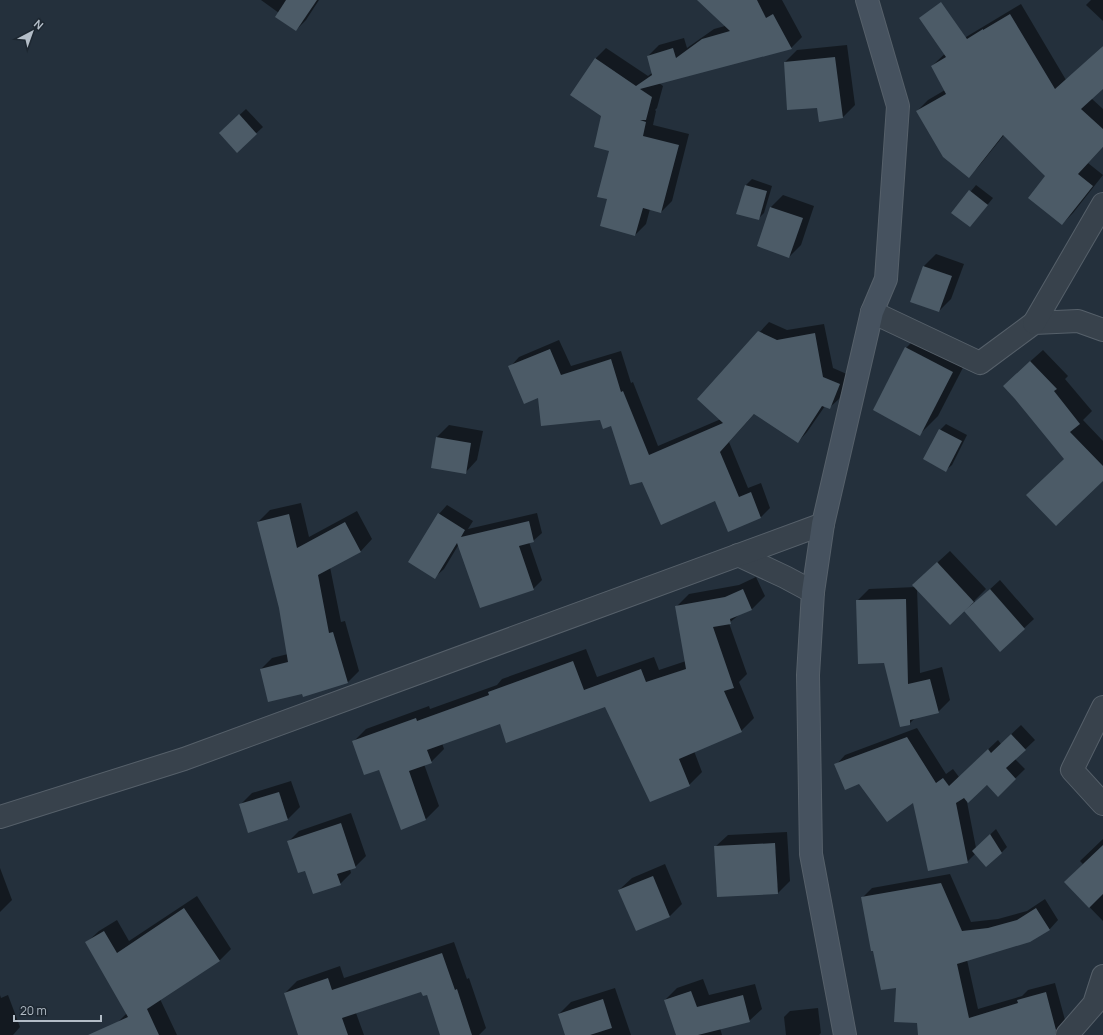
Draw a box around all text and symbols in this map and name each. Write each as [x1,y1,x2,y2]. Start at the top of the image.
north arrow [12,12,52,52]
text: N [31,16,47,32]
scale bar [14,997,101,1023]
text: 20 m [20,1002,47,1019]

